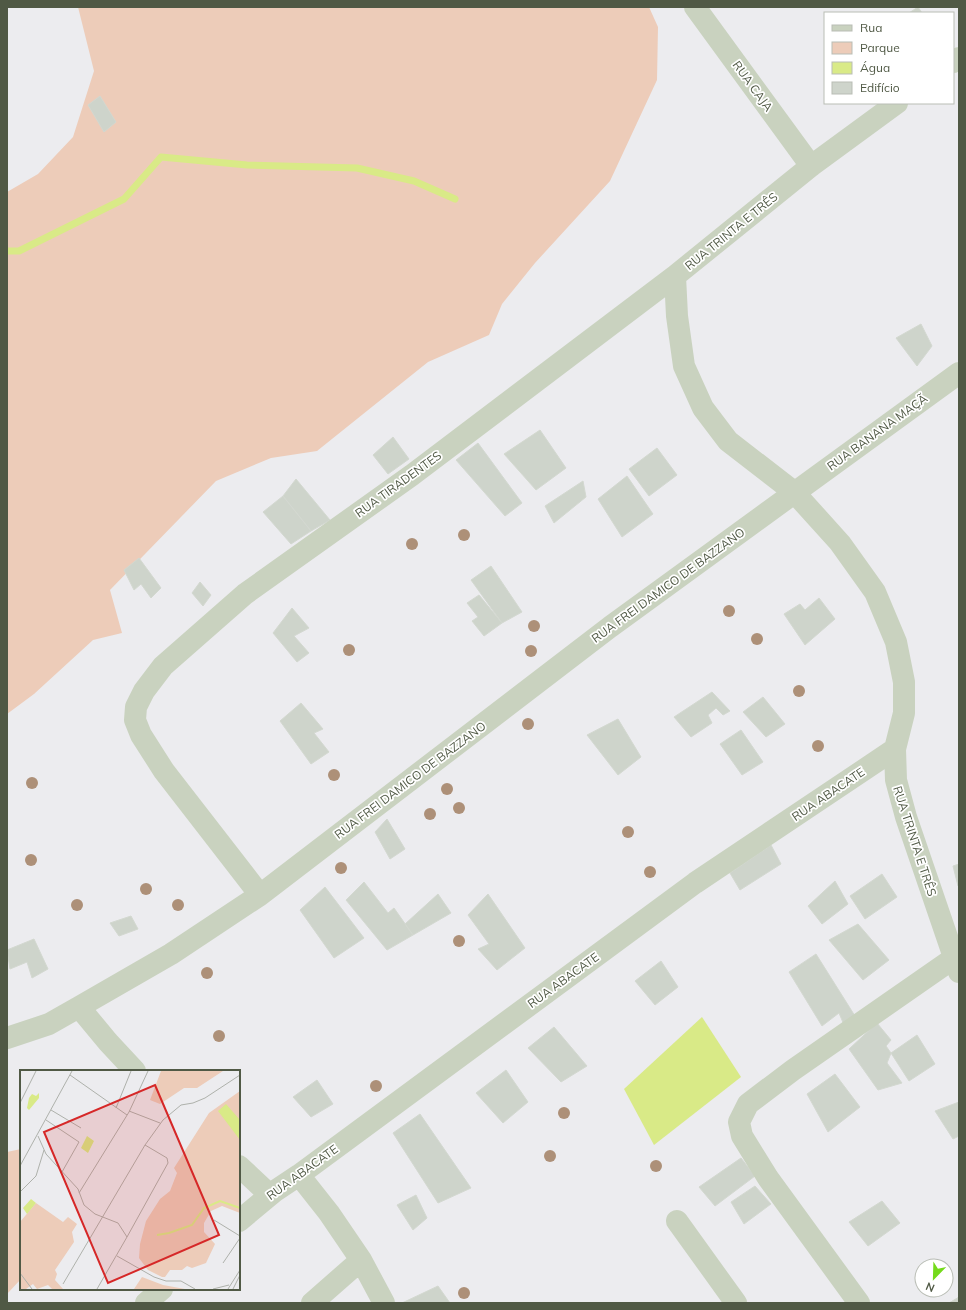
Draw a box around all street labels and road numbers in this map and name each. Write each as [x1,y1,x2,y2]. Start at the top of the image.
street label: RUA CAJA [730,58,776,114]
street label: RUA TRINTA E TRÊS [682,189,780,273]
street label: RUA BANANA MAÇÃ [824,390,930,473]
street label: RUA TIRADENTES [352,448,444,520]
street label: RUA FREI DAMICO DE BAZZANO [588,524,748,646]
street label: RUA FREI DAMICO DE BAZZANO [331,718,489,842]
street label: RUA ABACATE [789,764,867,824]
street label: RUA TRINTA E TRÊS [890,784,940,898]
street label: RUA ABACATE [524,949,602,1011]
street label: RUA ABACATE [263,1141,341,1203]

